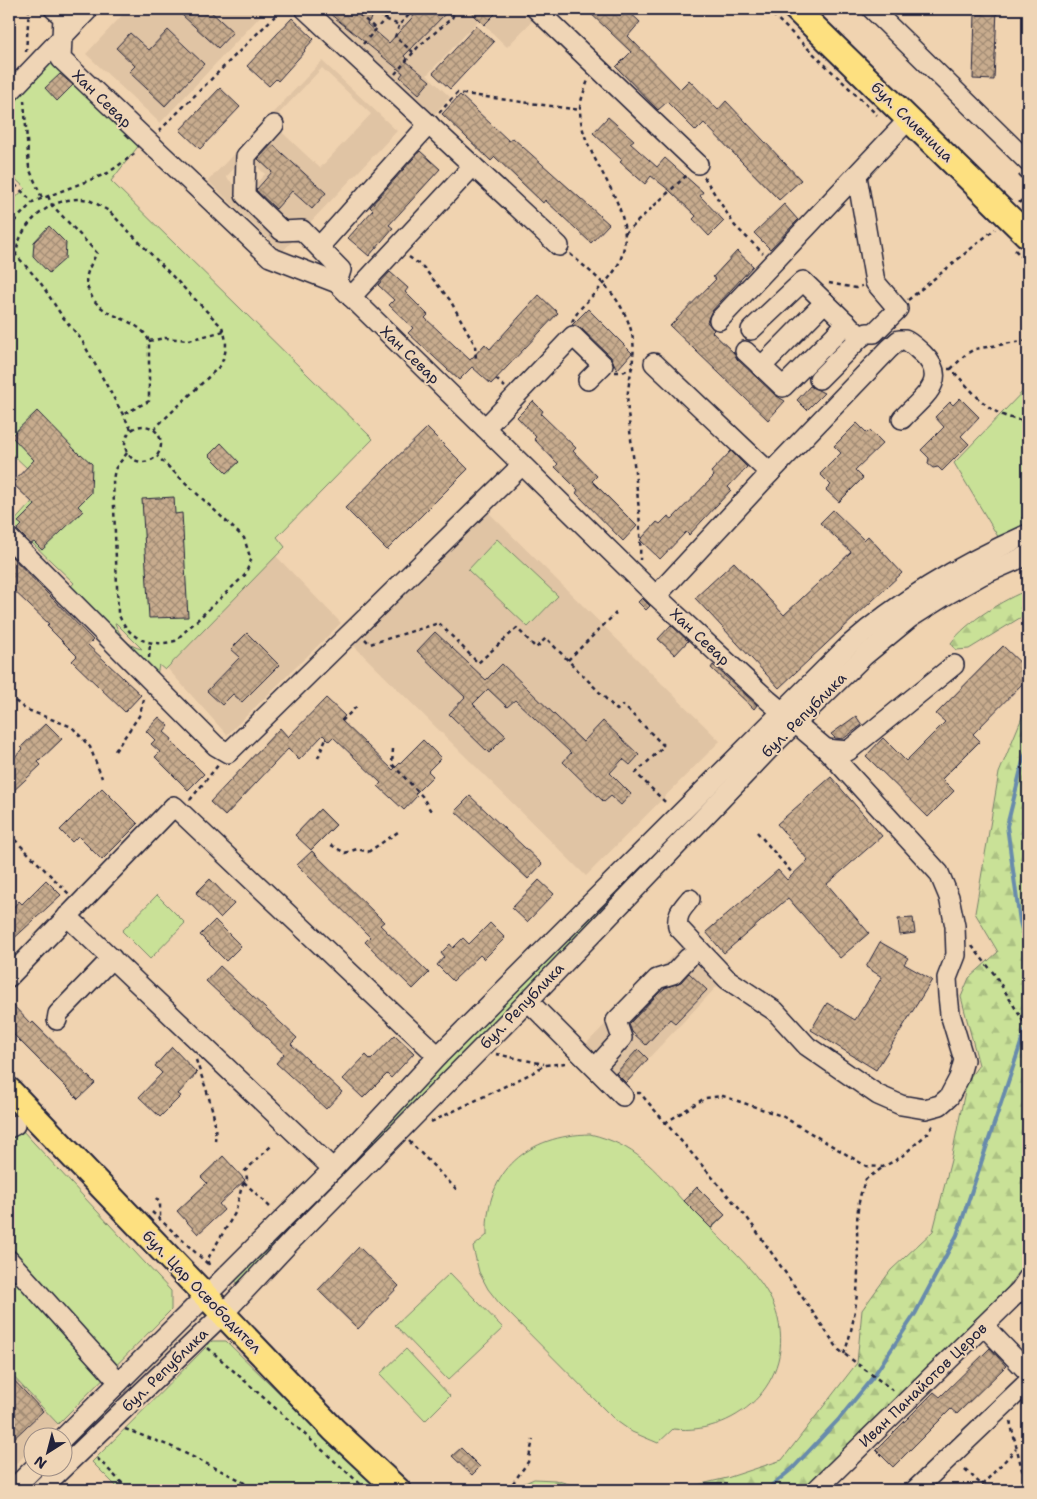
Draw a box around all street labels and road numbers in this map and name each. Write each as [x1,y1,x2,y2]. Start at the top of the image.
street label: Хан Севар [68,66,136,132]
street label: бул. Сливница [866,78,958,167]
street label: Хан Севар [376,322,444,388]
street label: Хан Севар [666,604,734,670]
street label: бул. Република [757,668,851,762]
street label: бул. Република [476,958,569,1054]
street label: бул. Цар Освободител [138,1226,267,1358]
street label: Иван Панайотов Церов [854,1318,992,1452]
street label: бул. Република [117,1323,213,1416]

